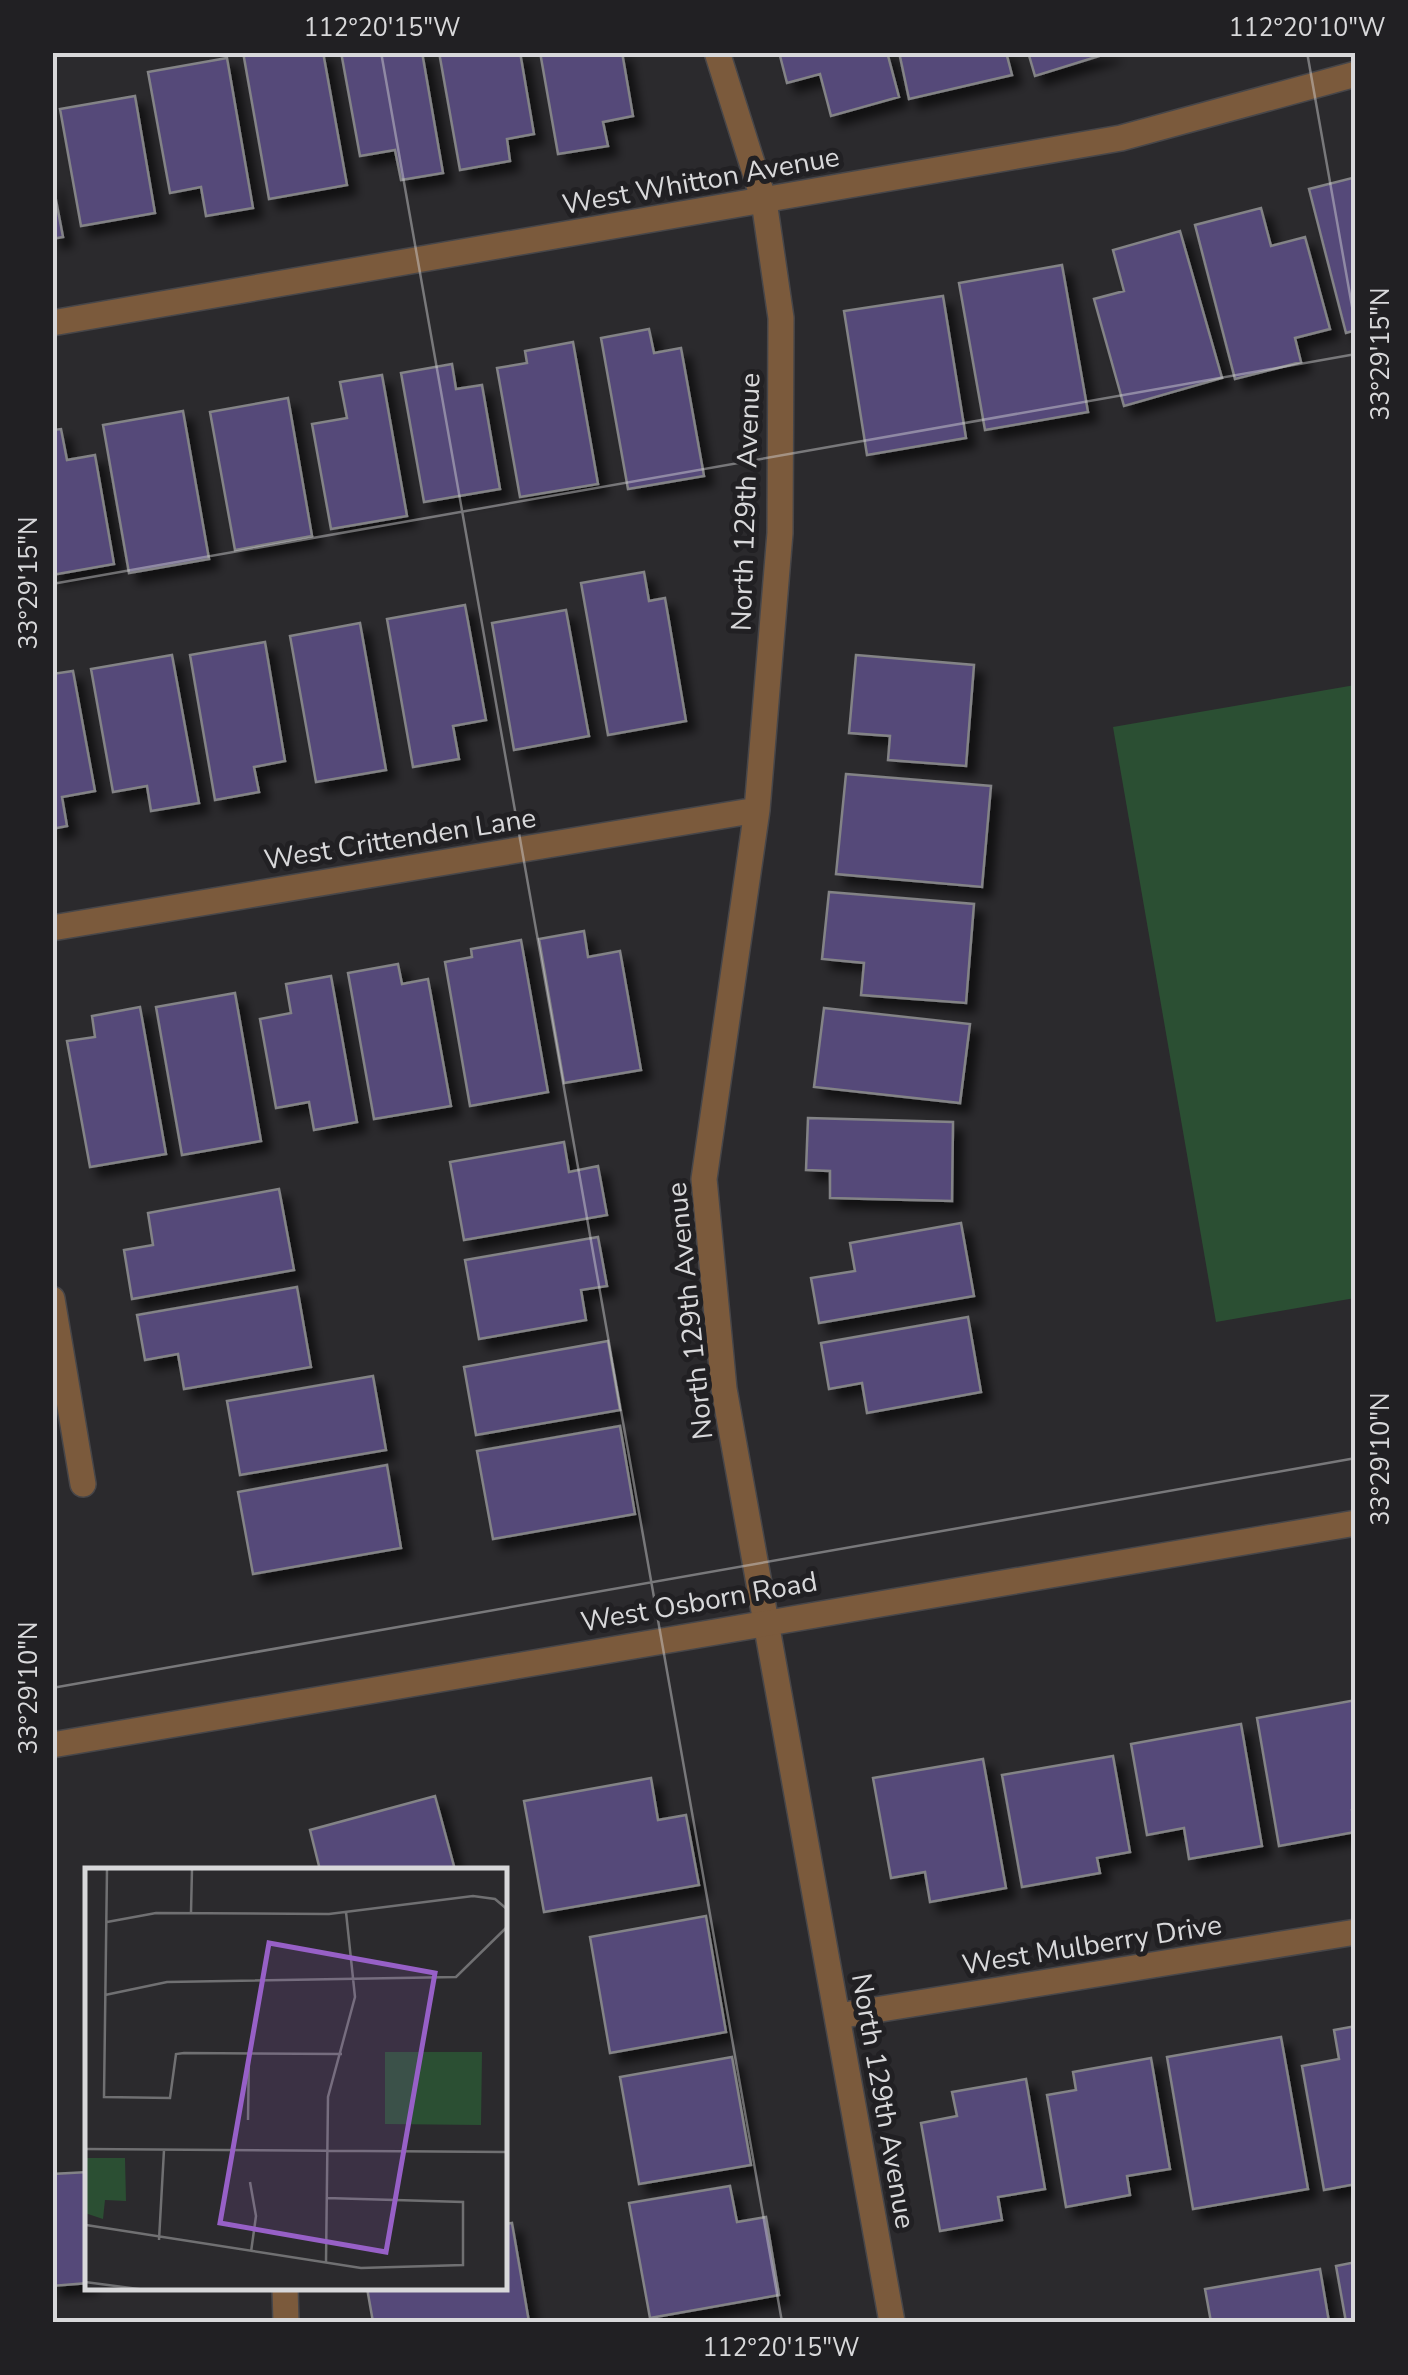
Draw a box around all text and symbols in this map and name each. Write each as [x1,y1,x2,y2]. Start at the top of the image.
text: 112°20'15"W [303,11,461,45]
text: 112°20'10"W [1228,11,1386,45]
street label: West Whitton Avenue [559,138,843,224]
text: 33°29'15"N [1364,287,1398,421]
street label: North 129th Avenue [722,372,770,632]
text: 33°29'15"N [12,516,46,650]
street label: West Crittenden Lane [261,799,539,879]
street label: North 129th Avenue [658,1180,722,1442]
text: 33°29'10"N [1364,1392,1398,1526]
street label: West Osborn Road [578,1562,820,1642]
text: 33°29'10"N [12,1621,46,1755]
inset map [85,1868,508,2290]
street label: West Mulberry Drive [959,1906,1225,1984]
street label: North 129th Avenue [842,1970,924,2232]
text: 112°20'15"W [702,2331,860,2365]

